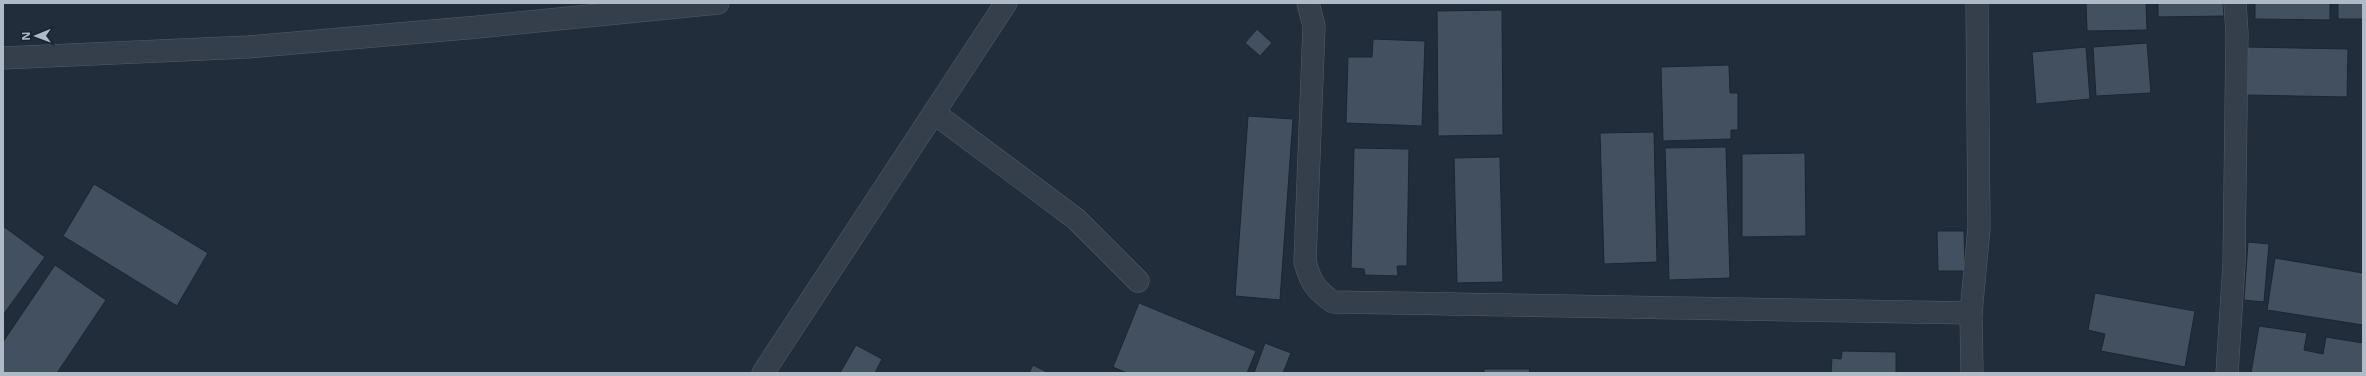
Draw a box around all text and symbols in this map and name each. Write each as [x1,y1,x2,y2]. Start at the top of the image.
north arrow [16,16,56,56]
text: N [18,32,33,41]

